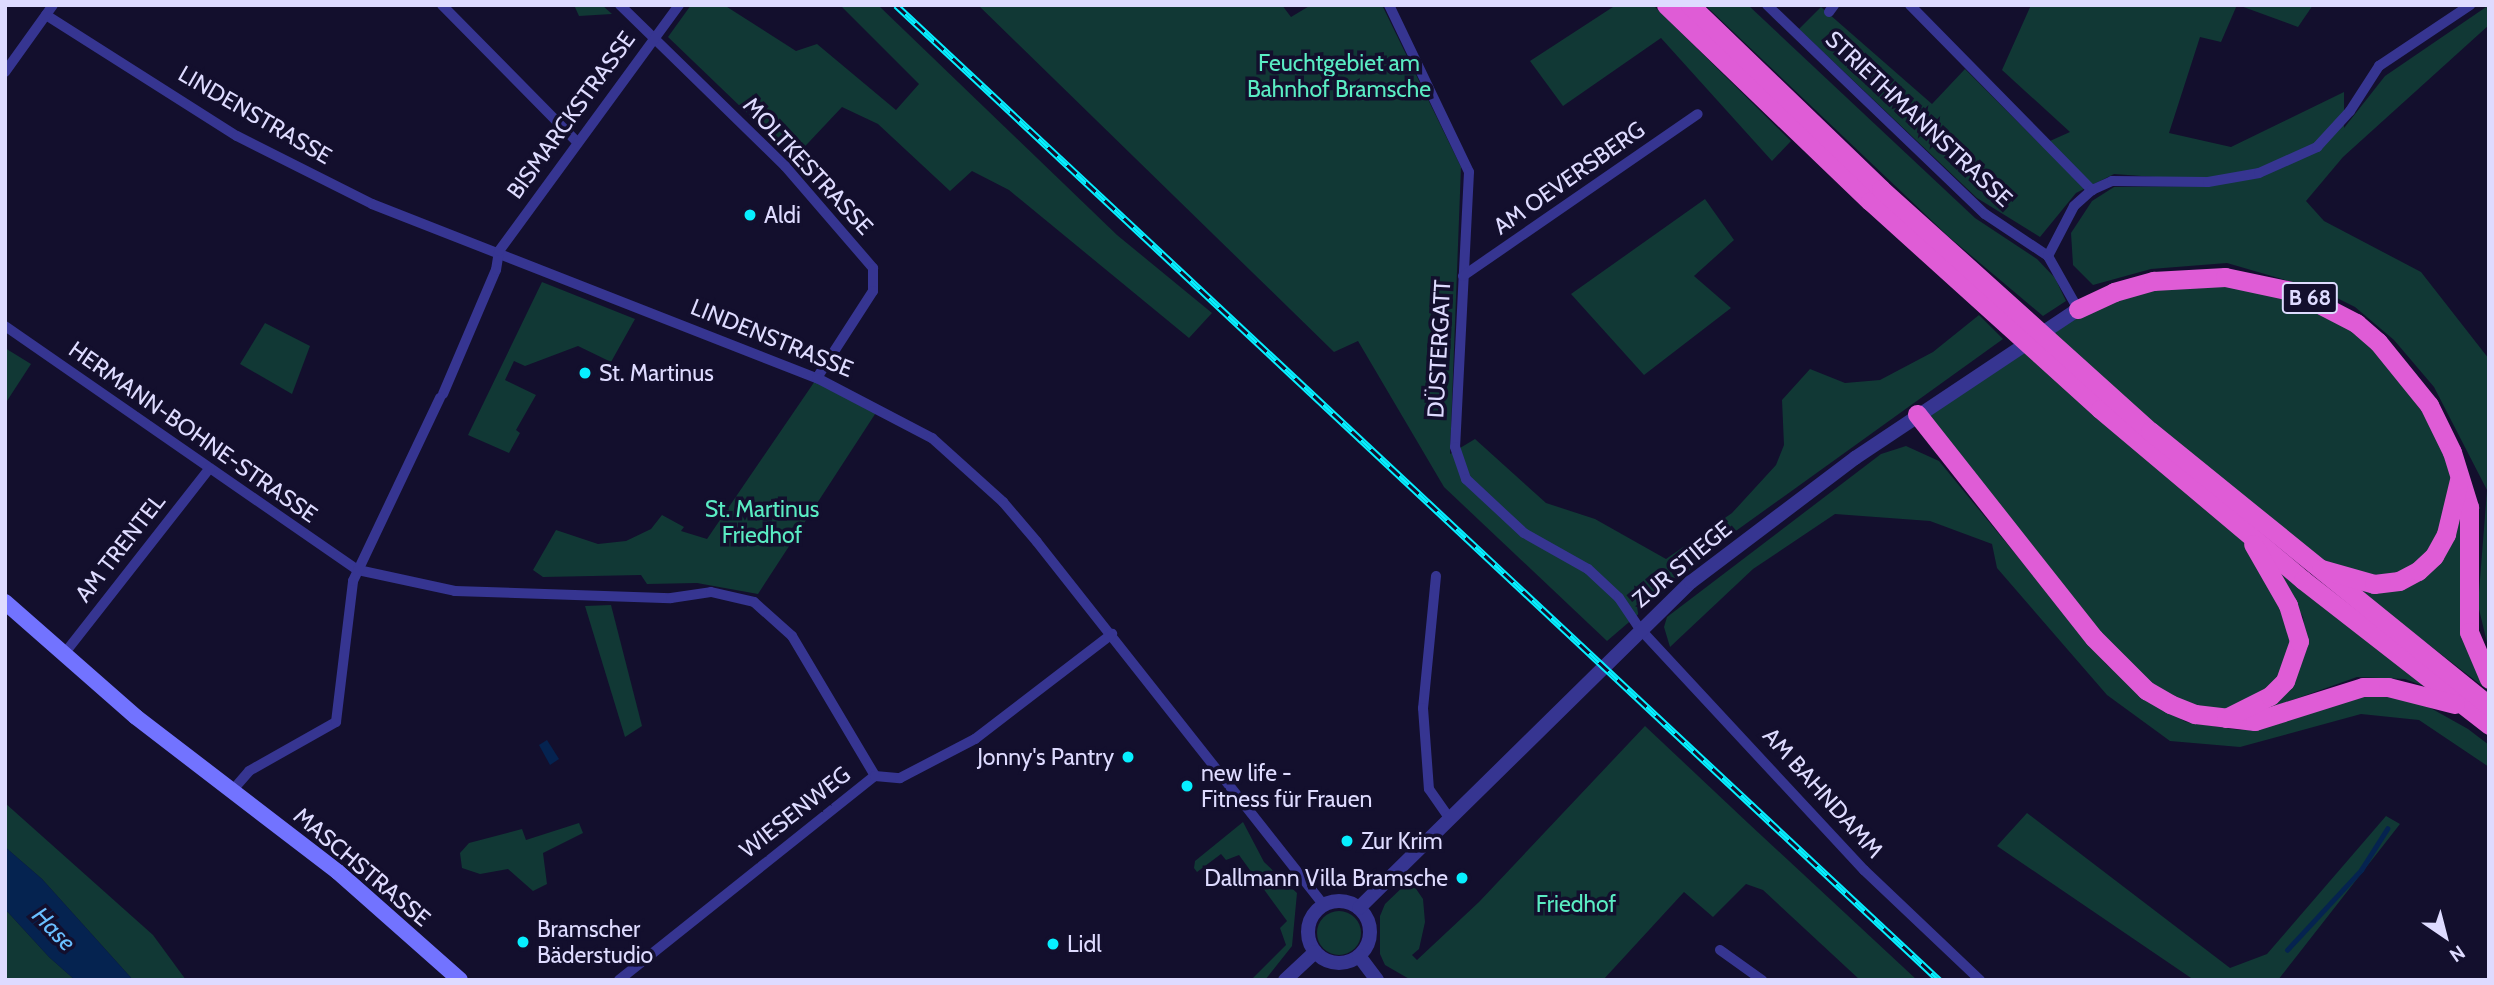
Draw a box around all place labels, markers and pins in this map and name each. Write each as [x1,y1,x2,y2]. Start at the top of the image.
place label: Aldi [764,201,801,229]
marker: Aldi [742,207,758,223]
place label: St. Martinus [599,359,714,387]
marker: St. Martinus [577,365,593,381]
place label: Jonny's Pantry [977,743,1114,771]
marker: Jonny's Pantry [1120,749,1136,765]
place label: new life - Fitness für Frauen [1201,759,1372,813]
marker: new life - Fitness für Frauen [1179,778,1195,794]
place label: Zur Krim [1361,827,1443,855]
marker: Zur Krim [1339,833,1355,849]
place label: Dallmann Villa Bramsche [1204,864,1448,892]
marker: Dallmann Villa Bramsche [1454,870,1470,886]
place label: Bramscher Bäderstudio [537,915,653,969]
place label: Lidl [1067,930,1102,958]
marker: Bramscher Bäderstudio [515,934,531,950]
marker: Lidl [1045,936,1061,952]

